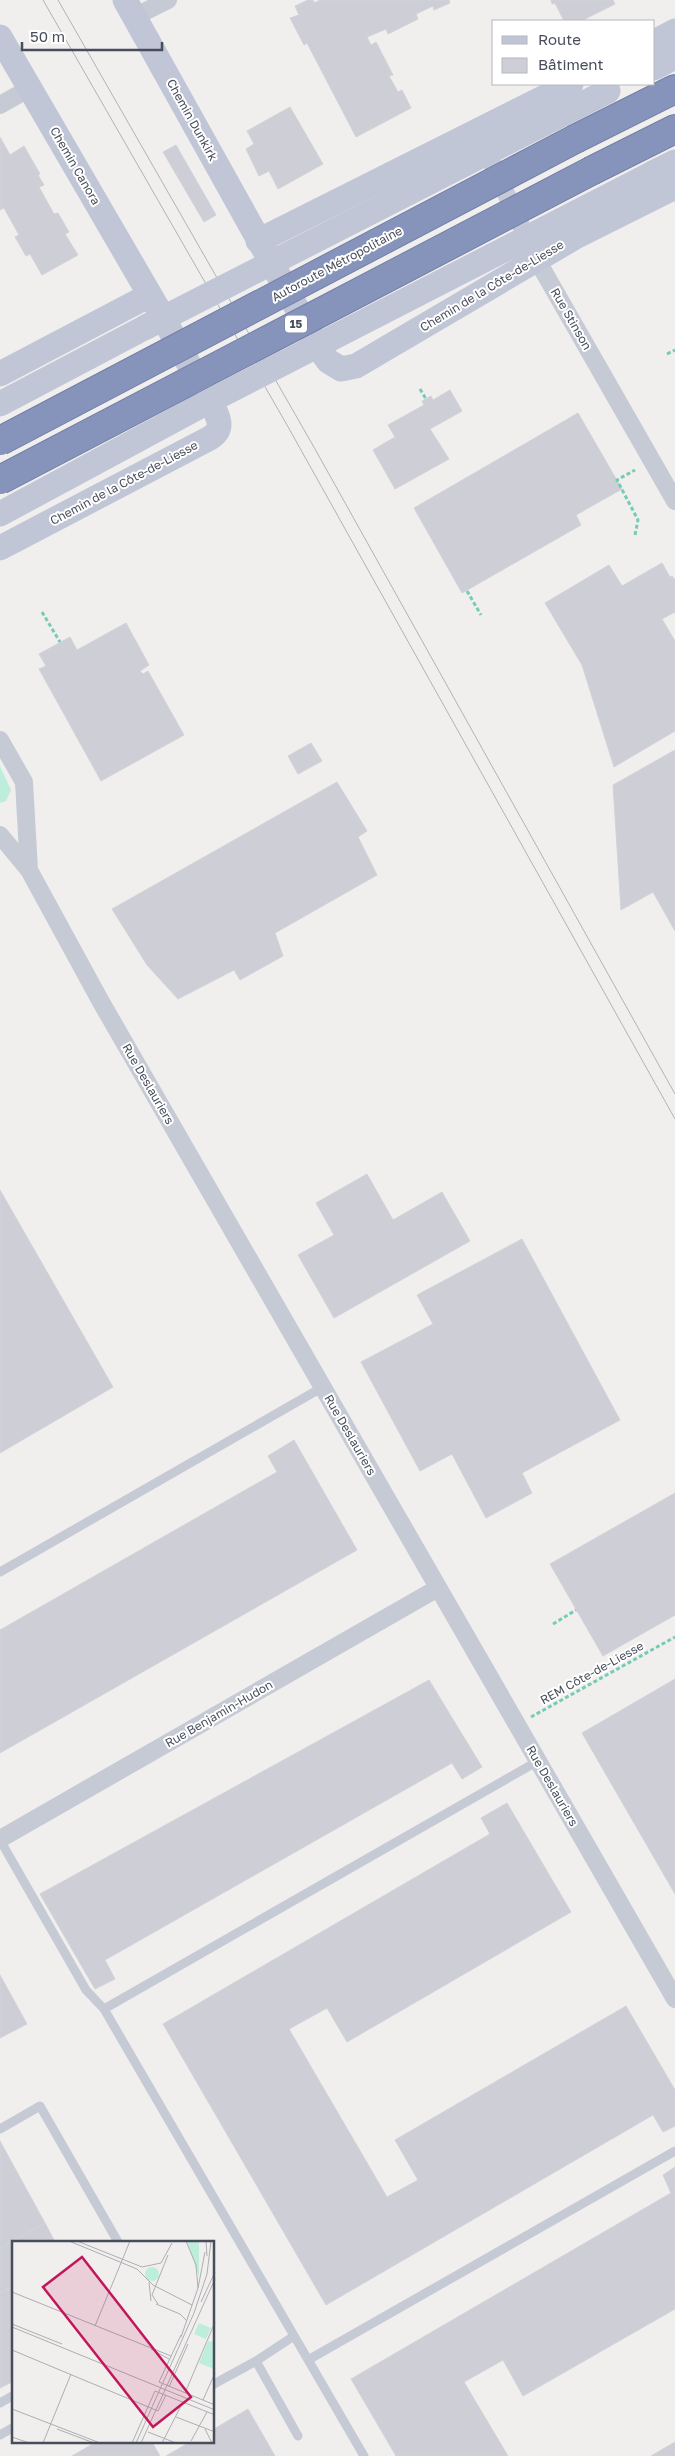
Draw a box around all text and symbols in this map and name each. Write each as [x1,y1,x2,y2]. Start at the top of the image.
scale bar [22,20,162,52]
legend [492,20,655,85]
text: 50 m [30,27,65,45]
text: Route [538,30,581,48]
text: Bâtiment [538,55,603,73]
street label: Chemin Dunkirk [164,76,221,163]
street label: Chemin Canora [47,124,104,207]
street label: Autoroute Métropolitaine [269,223,405,304]
street label: Chemin de la Côte-de-Liesse [417,237,566,334]
street label: Rue Stinson [548,285,595,352]
road number: 15 [285,316,307,332]
street label: Chemin de la Côte-de-Liesse [47,437,200,528]
street label: Rue Deslauriers [119,1041,178,1127]
street label: Rue Deslauriers [321,1392,380,1478]
street label: REM Côte-de-Liesse [537,1638,646,1707]
street label: Rue Benjamin-Hudon [162,1677,275,1750]
street label: Rue Deslauriers [523,1743,582,1829]
inset map [12,2241,215,2444]

